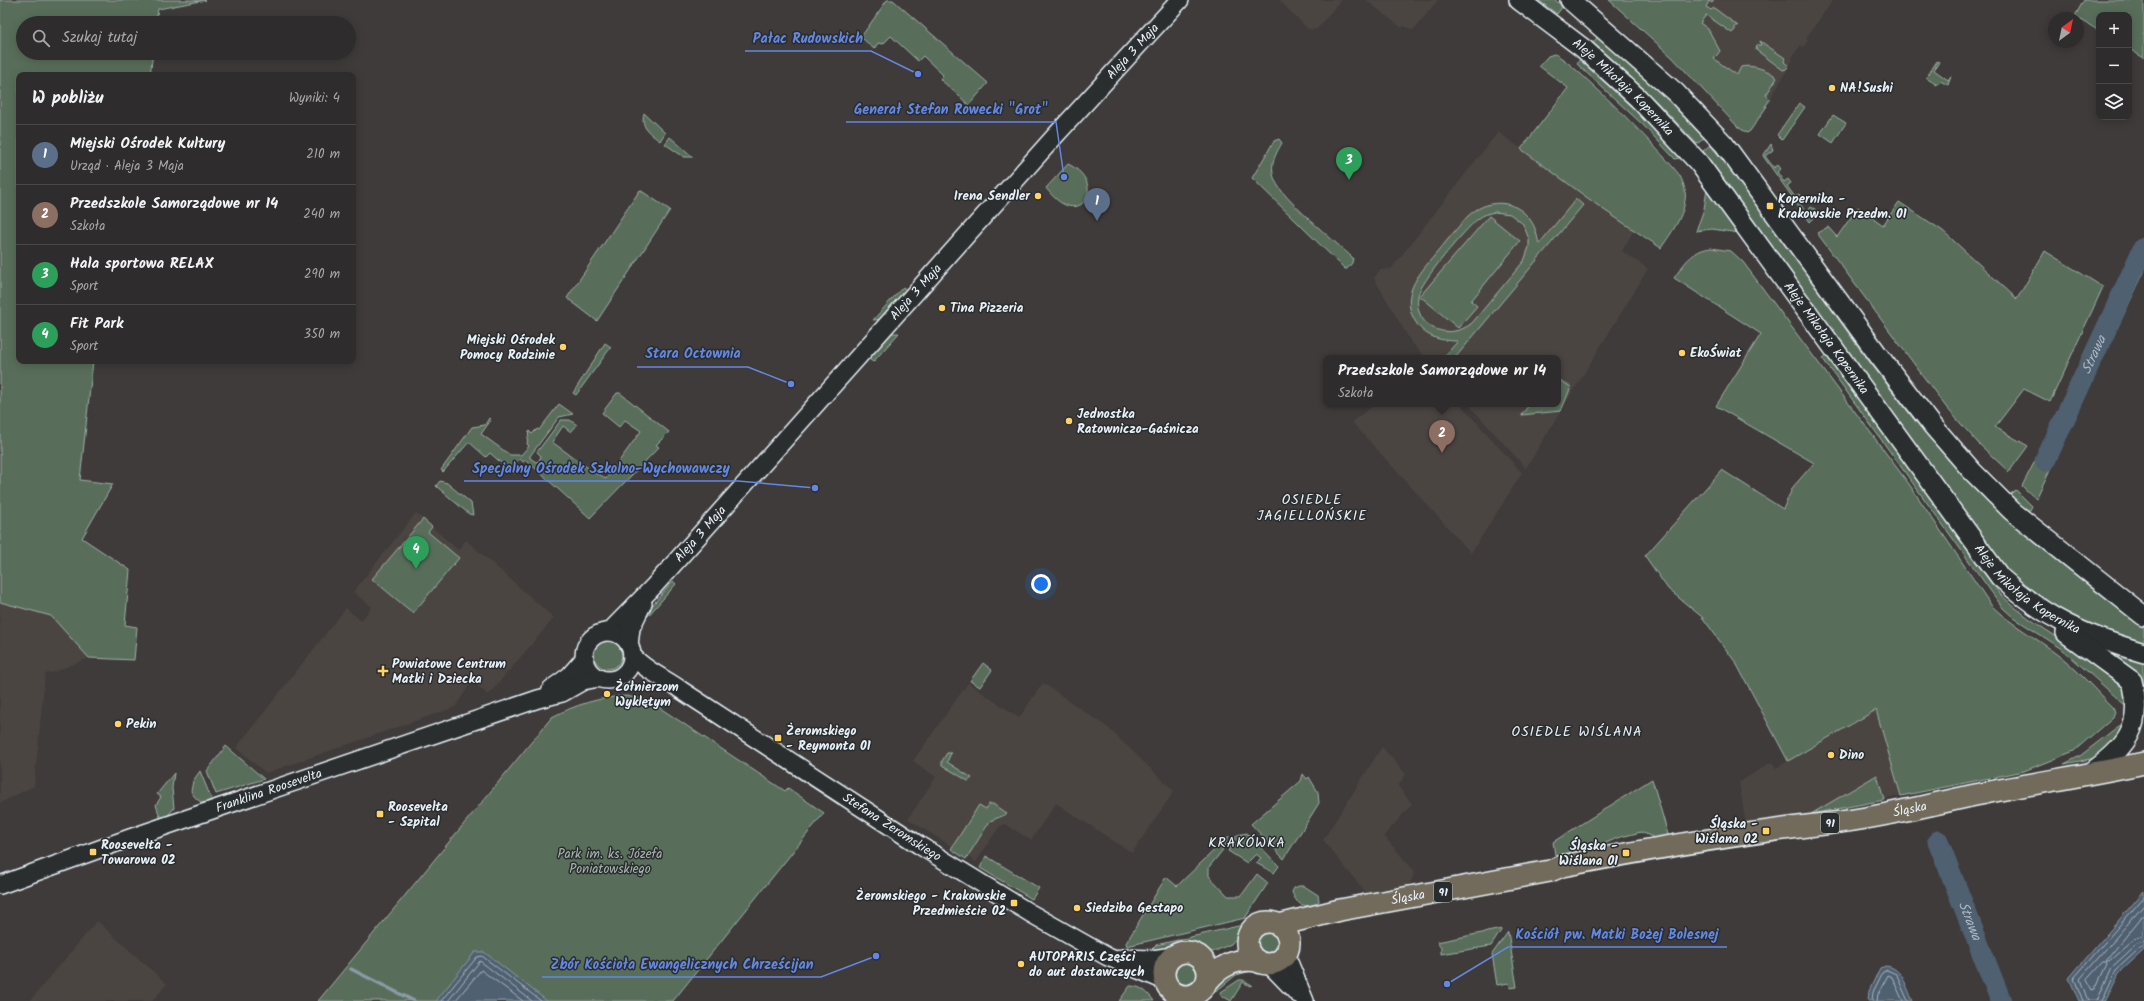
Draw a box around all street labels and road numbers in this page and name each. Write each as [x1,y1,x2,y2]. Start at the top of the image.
street label: Aleja 3 Maja [1101,19,1164,84]
street label: Aleje Mikołaja Kopernika [1568,33,1679,141]
street label: Aleja 3 Maja [885,259,947,325]
street label: Aleje Mikołaja Kopernika [1778,278,1874,399]
street label: Aleja 3 Maja [669,501,731,567]
street label: Aleje Mikołaja Kopernika [1969,540,2084,640]
street label: Franklina Roosevelta [213,763,325,819]
street label: Stefana Żeromskiego [838,787,946,867]
street label: Śląska [1891,795,1929,823]
road number: 91 [1821,813,1839,833]
road number: 91 [1434,882,1452,902]
street label: Śląska [1389,884,1427,911]

